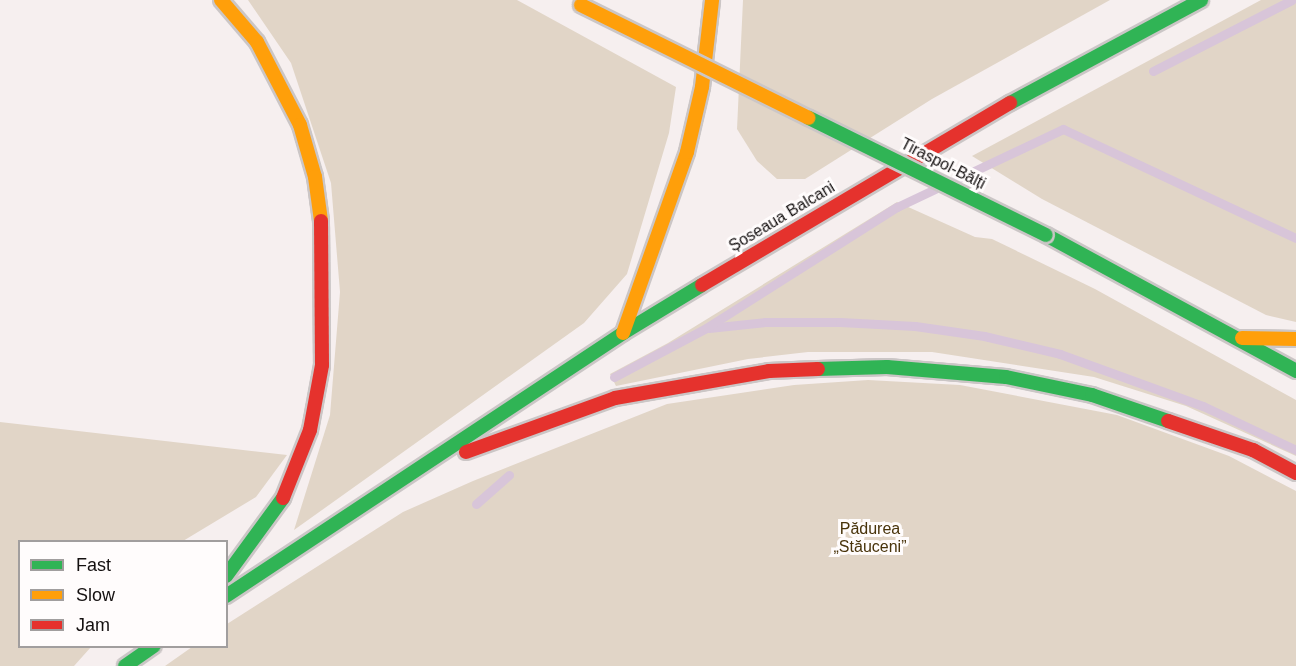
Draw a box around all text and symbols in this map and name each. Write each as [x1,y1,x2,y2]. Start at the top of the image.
street label: Tiraspol-Bălți [897,134,989,194]
street label: Șoseaua Balcani [726,178,838,256]
park label: Pădurea „Stăuceni” [834,519,906,557]
legend [18,540,228,648]
text: Fast [76,555,111,575]
text: Slow [76,585,115,605]
text: Jam [76,615,110,635]

